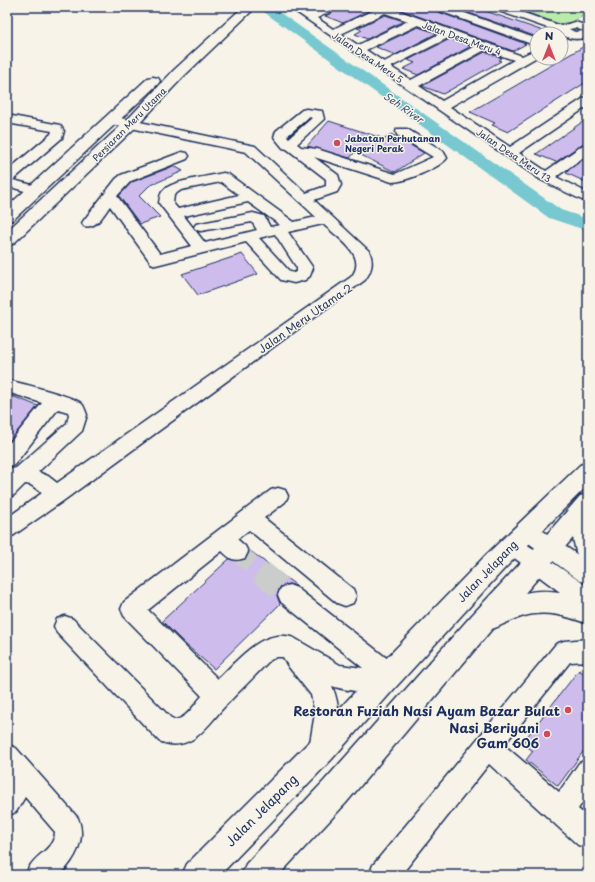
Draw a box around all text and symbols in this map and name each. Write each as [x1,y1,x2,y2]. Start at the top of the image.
street label: Jalan Desa Meru 4 [420,17,504,59]
north arrow [529,26,569,66]
text: N [545,27,554,44]
street label: Jalan Desa Meru 5 [330,28,406,86]
street label: Persiaran Meru Utama [89,84,169,164]
water label: Seh River [381,88,428,127]
street label: Jalan Desa Meru 13 [474,125,554,185]
place label: Jabatan Perhutanan Negeri Perak [345,131,441,155]
marker: Jabatan Perhutanan Negeri Perak [332,138,342,148]
street label: Jalan Meru Utama 2 [254,279,356,357]
street label: Jalan Jelapang [453,536,521,606]
place label: Restoran Fuziah Nasi Ayam Bazar Bulat [293,701,560,720]
marker: Restoran Fuziah Nasi Ayam Bazar Bulat [563,705,573,715]
place label: Nasi Beriyani Gam 606 [449,718,539,752]
marker: Nasi Beriyani Gam 606 [542,729,552,739]
street label: Jalan Jelapang [221,770,301,850]

